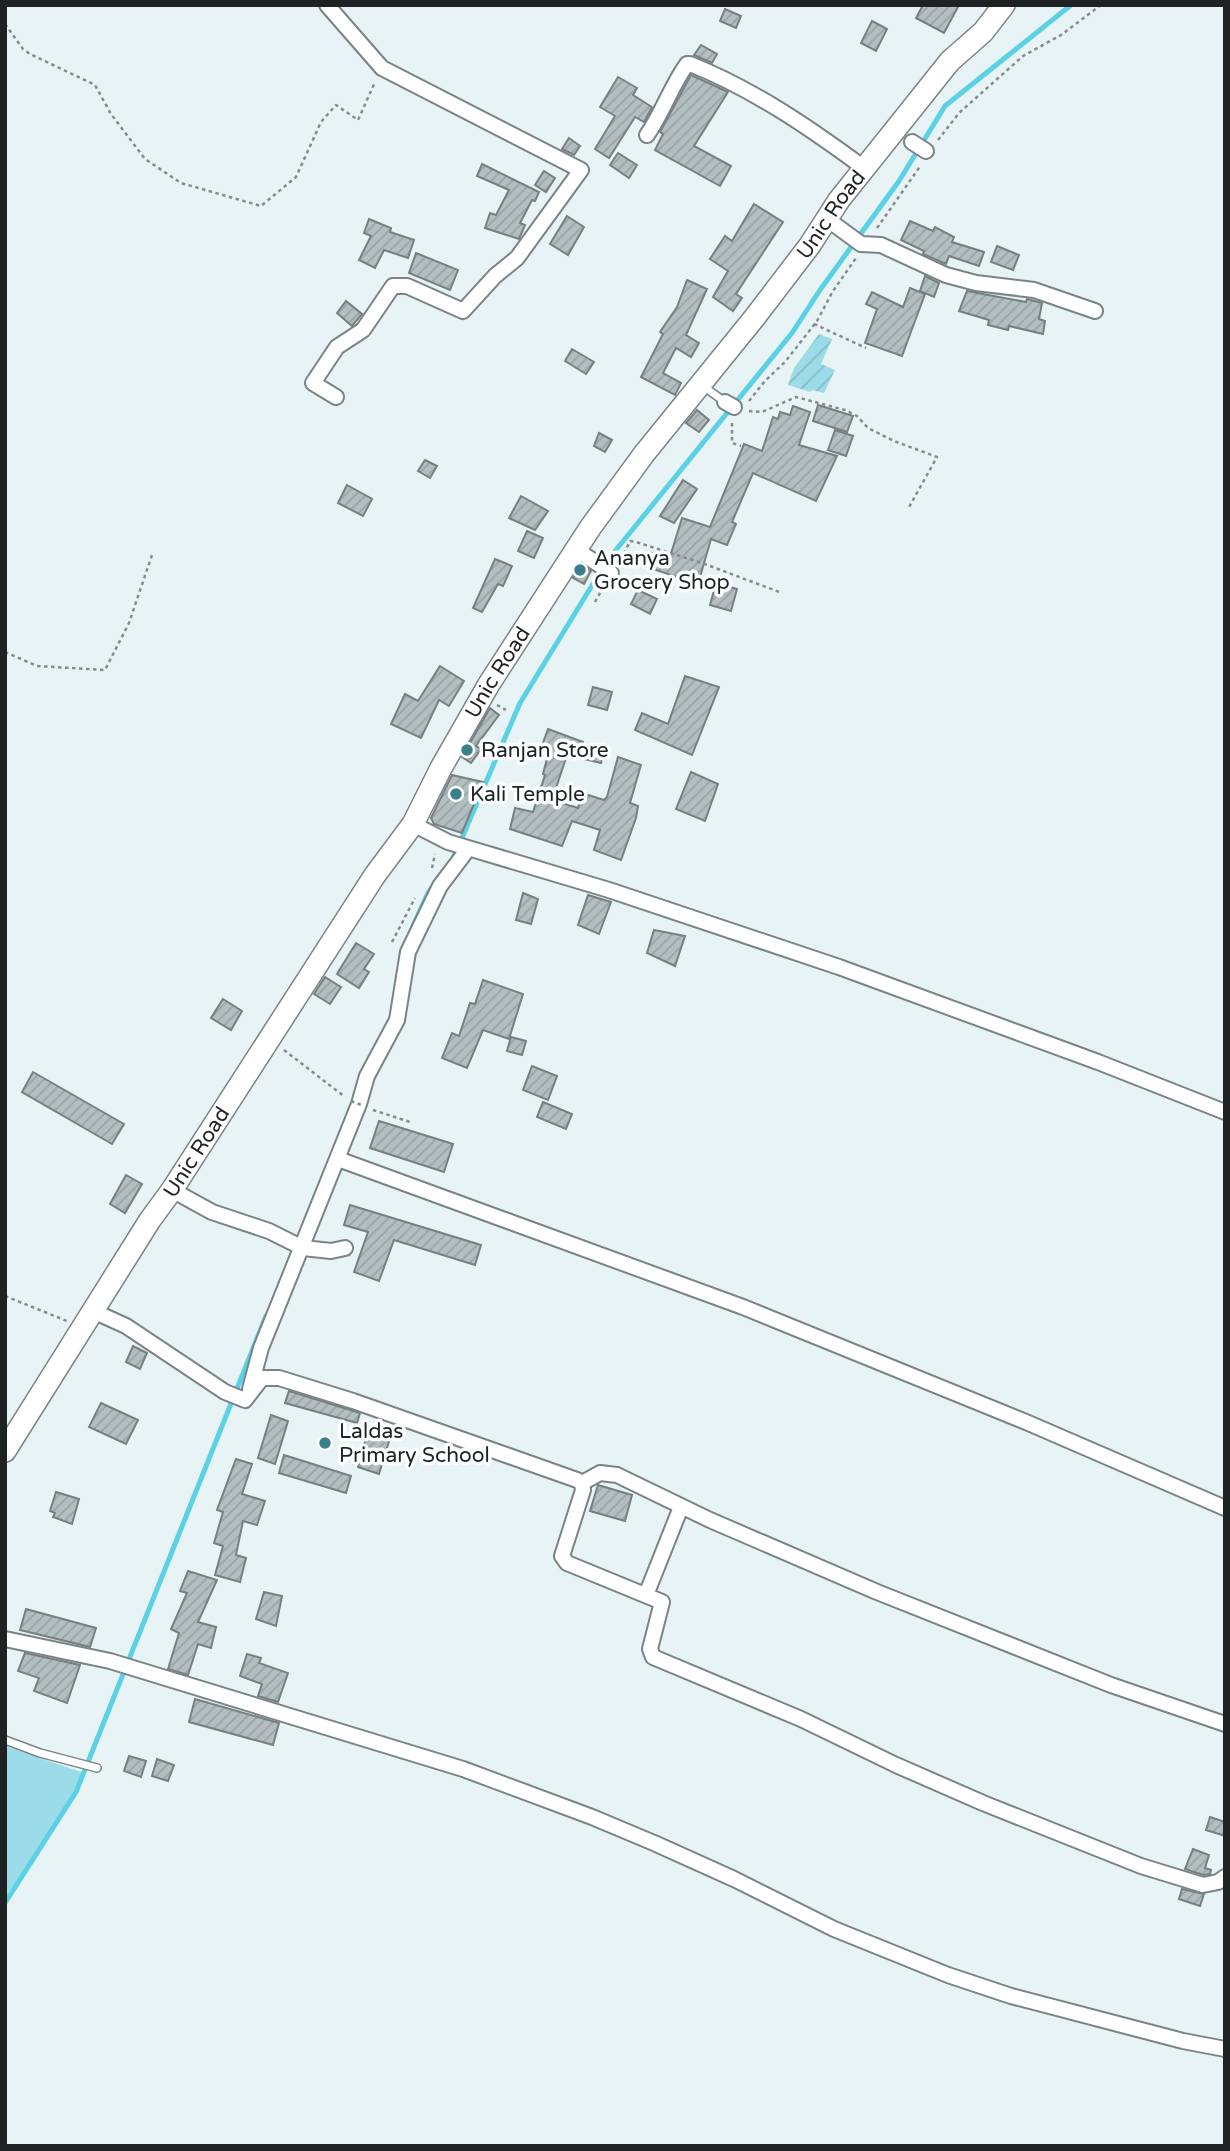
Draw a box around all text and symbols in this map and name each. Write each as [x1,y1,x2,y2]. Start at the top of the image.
street label: Unic Road [792,165,871,264]
place label: Ananya Grocery Shop [594,546,730,595]
marker: Ananya Grocery Shop [572,562,588,578]
street label: Unic Road [460,622,536,723]
place label: Ranjan Store [481,738,609,763]
marker: Ranjan Store [459,742,475,758]
place label: Kali Temple [470,782,585,807]
marker: Kali Temple [448,786,464,802]
street label: Unic Road [158,1102,235,1202]
place label: Laldas Primary School [339,1419,490,1468]
marker: Laldas Primary School [317,1435,333,1451]

